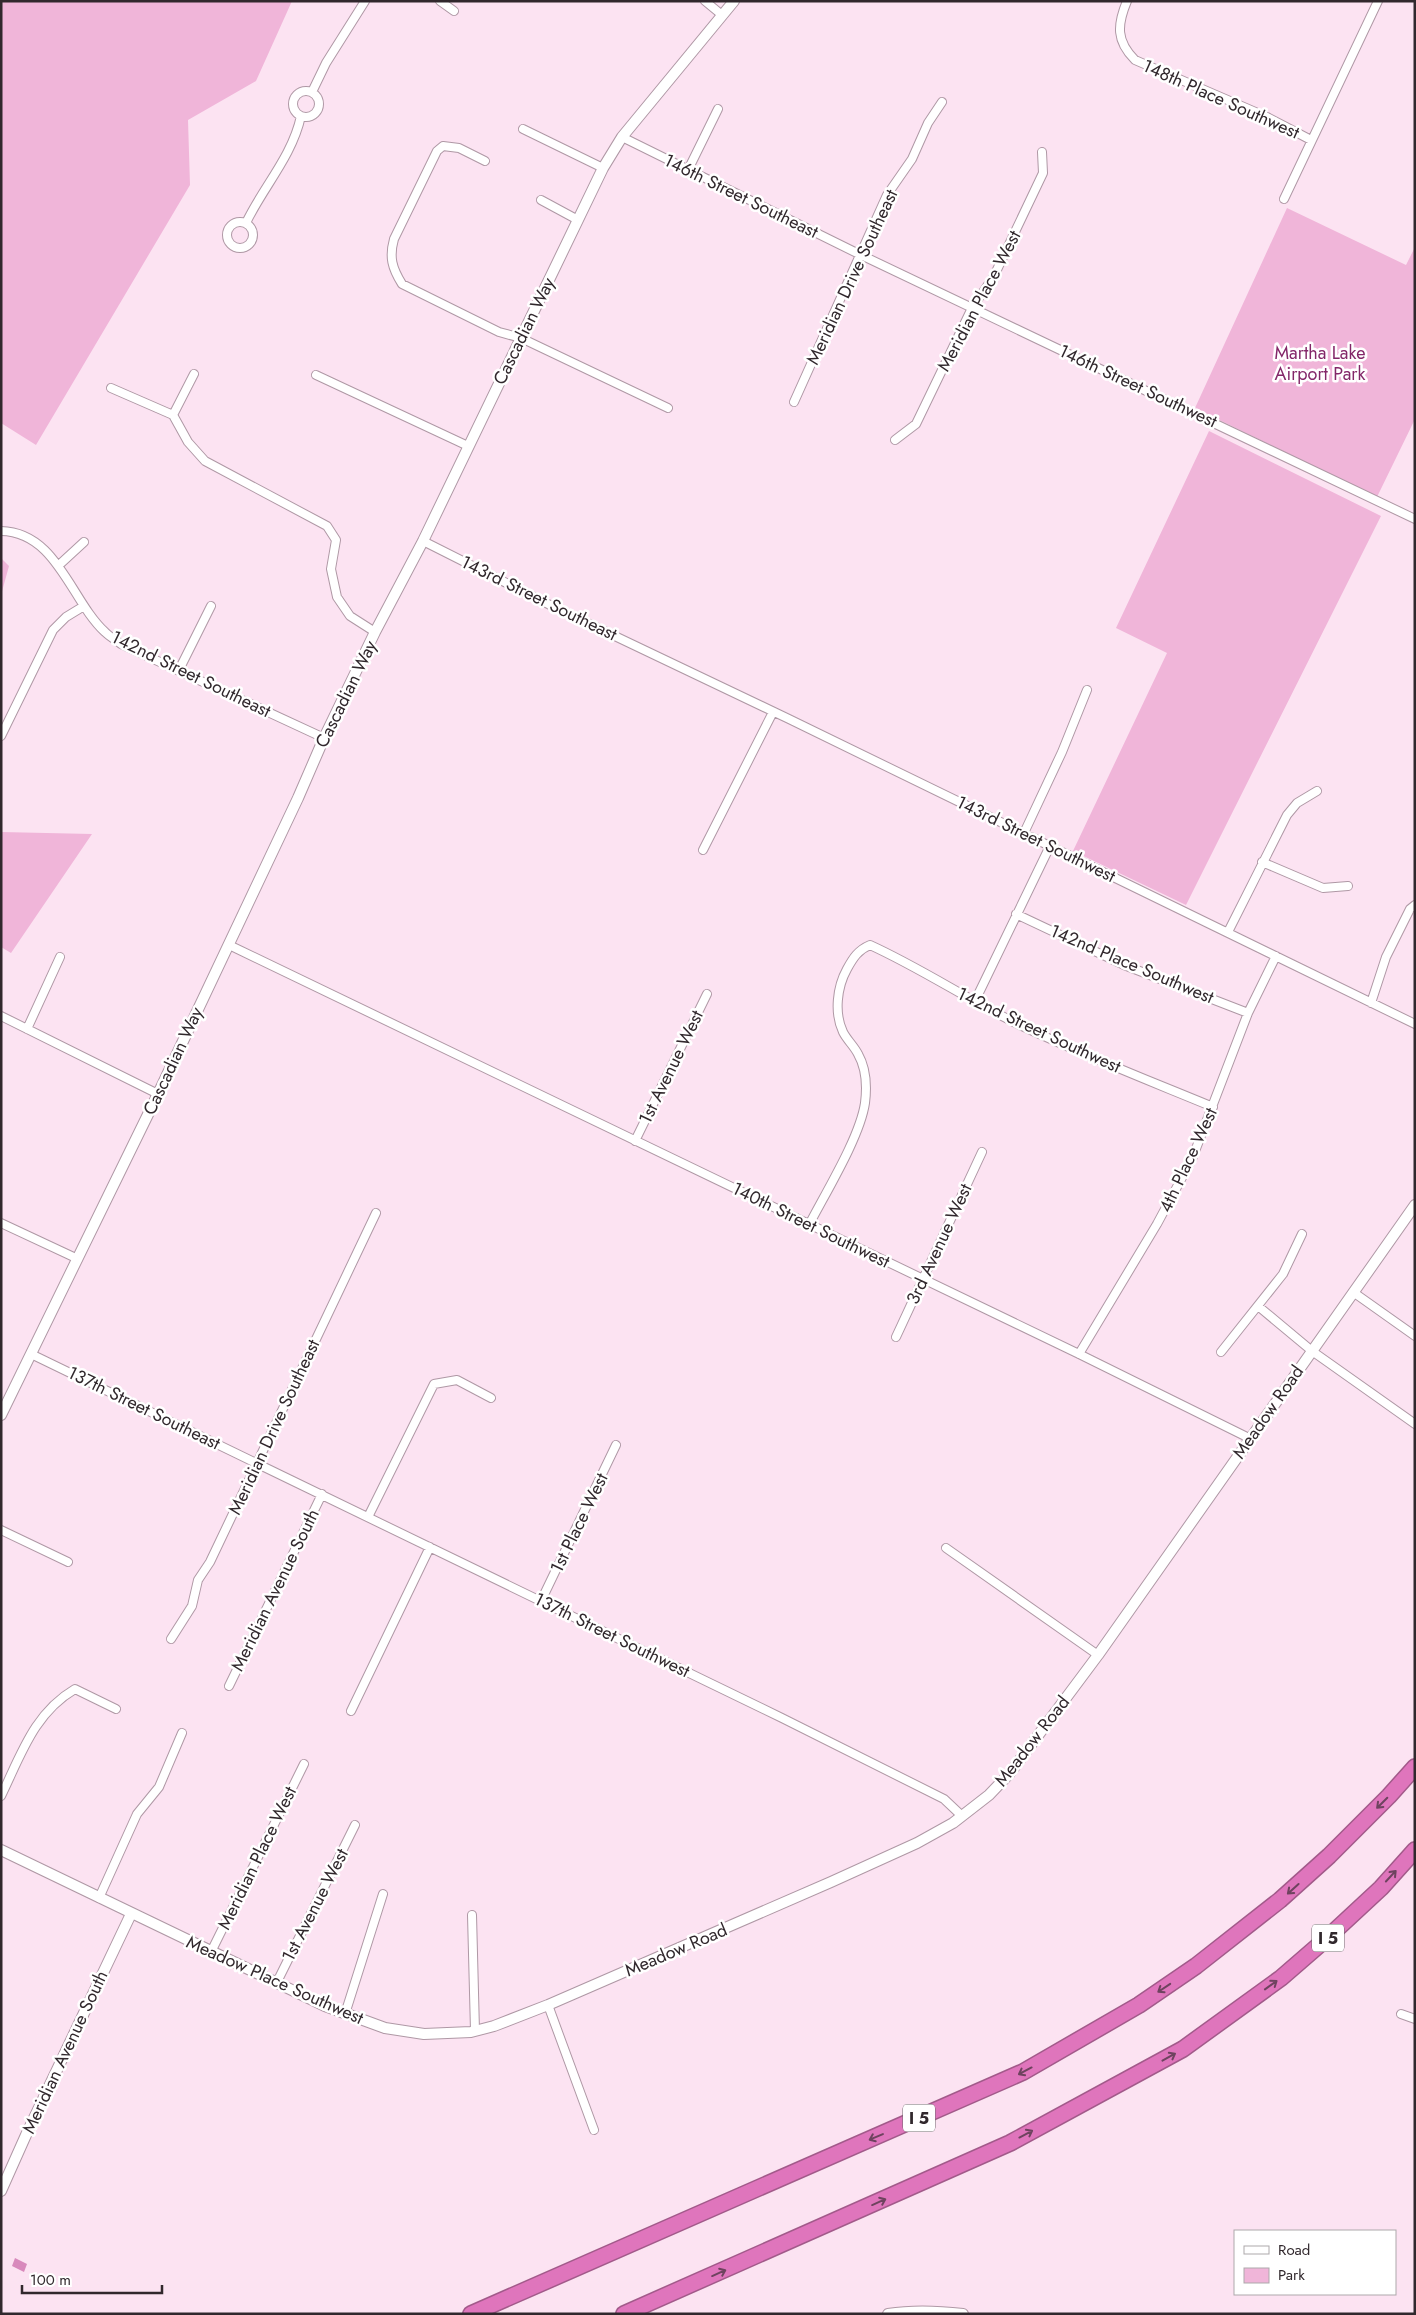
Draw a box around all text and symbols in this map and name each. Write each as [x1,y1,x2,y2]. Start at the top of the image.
street label: 148th Place Southwest [1138,53,1304,146]
street label: 146th Street Southeast [659,147,823,245]
street label: Meridian Drive Southeast [800,184,904,369]
street label: Meridian Place West [931,225,1027,376]
street label: Cascadian Way [487,273,561,389]
street label: 146th Street Southwest [1055,338,1222,434]
park label: Martha Lake Airport Park [1275,340,1365,387]
street label: 143rd Street Southeast [456,549,622,647]
street label: 142nd Street Southeast [107,624,276,724]
street label: Cascadian Way [309,636,383,752]
street label: 143rd Street Southwest [952,789,1121,889]
street label: 142nd Place Southwest [1046,918,1218,1011]
street label: 142nd Street Southwest [953,981,1126,1080]
street label: Cascadian Way [137,1003,209,1119]
street label: 1st Avenue West [632,1005,710,1128]
street label: 4th Place West [1152,1103,1224,1217]
street label: 140th Street Southwest [728,1175,895,1275]
street label: 3rd Avenue West [900,1179,979,1309]
street label: Meridian Drive Southeast [222,1334,326,1519]
street label: 137th Street Southeast [63,1360,225,1457]
street label: Meadow Road [1226,1360,1310,1464]
street label: 1st Place West [544,1468,615,1577]
street label: Meridian Avenue South [224,1505,326,1675]
street label: 137th Street Southwest [530,1586,695,1684]
street label: Meadow Road [988,1690,1076,1792]
street label: Meridian Place West [211,1781,303,1934]
one-way arrow [1376,1797,1388,1809]
street label: 1st Avenue West [275,1843,355,1966]
one-way arrow [1386,1869,1397,1882]
one-way arrow [1286,1883,1299,1894]
street label: Meadow Road [621,1917,731,1983]
road number: I 5 [1312,1925,1344,1952]
street label: Meadow Place Southwest [182,1929,368,2031]
street label: Meridian Avenue South [16,1966,114,2138]
one-way arrow [1264,1980,1278,1990]
one-way arrow [1158,1983,1172,1993]
one-way arrow [1161,2051,1176,2061]
one-way arrow [1017,2066,1032,2076]
road number: I 5 [903,2104,935,2132]
one-way arrow [1019,2129,1034,2139]
one-way arrow [869,2132,884,2142]
one-way arrow [871,2196,886,2206]
legend [1234,2230,1396,2295]
text: Road [1278,2239,1310,2261]
scale bar [22,2262,162,2294]
text: Park [1278,2264,1305,2286]
one-way arrow [711,2267,726,2277]
text: 100 m [30,2269,71,2291]

